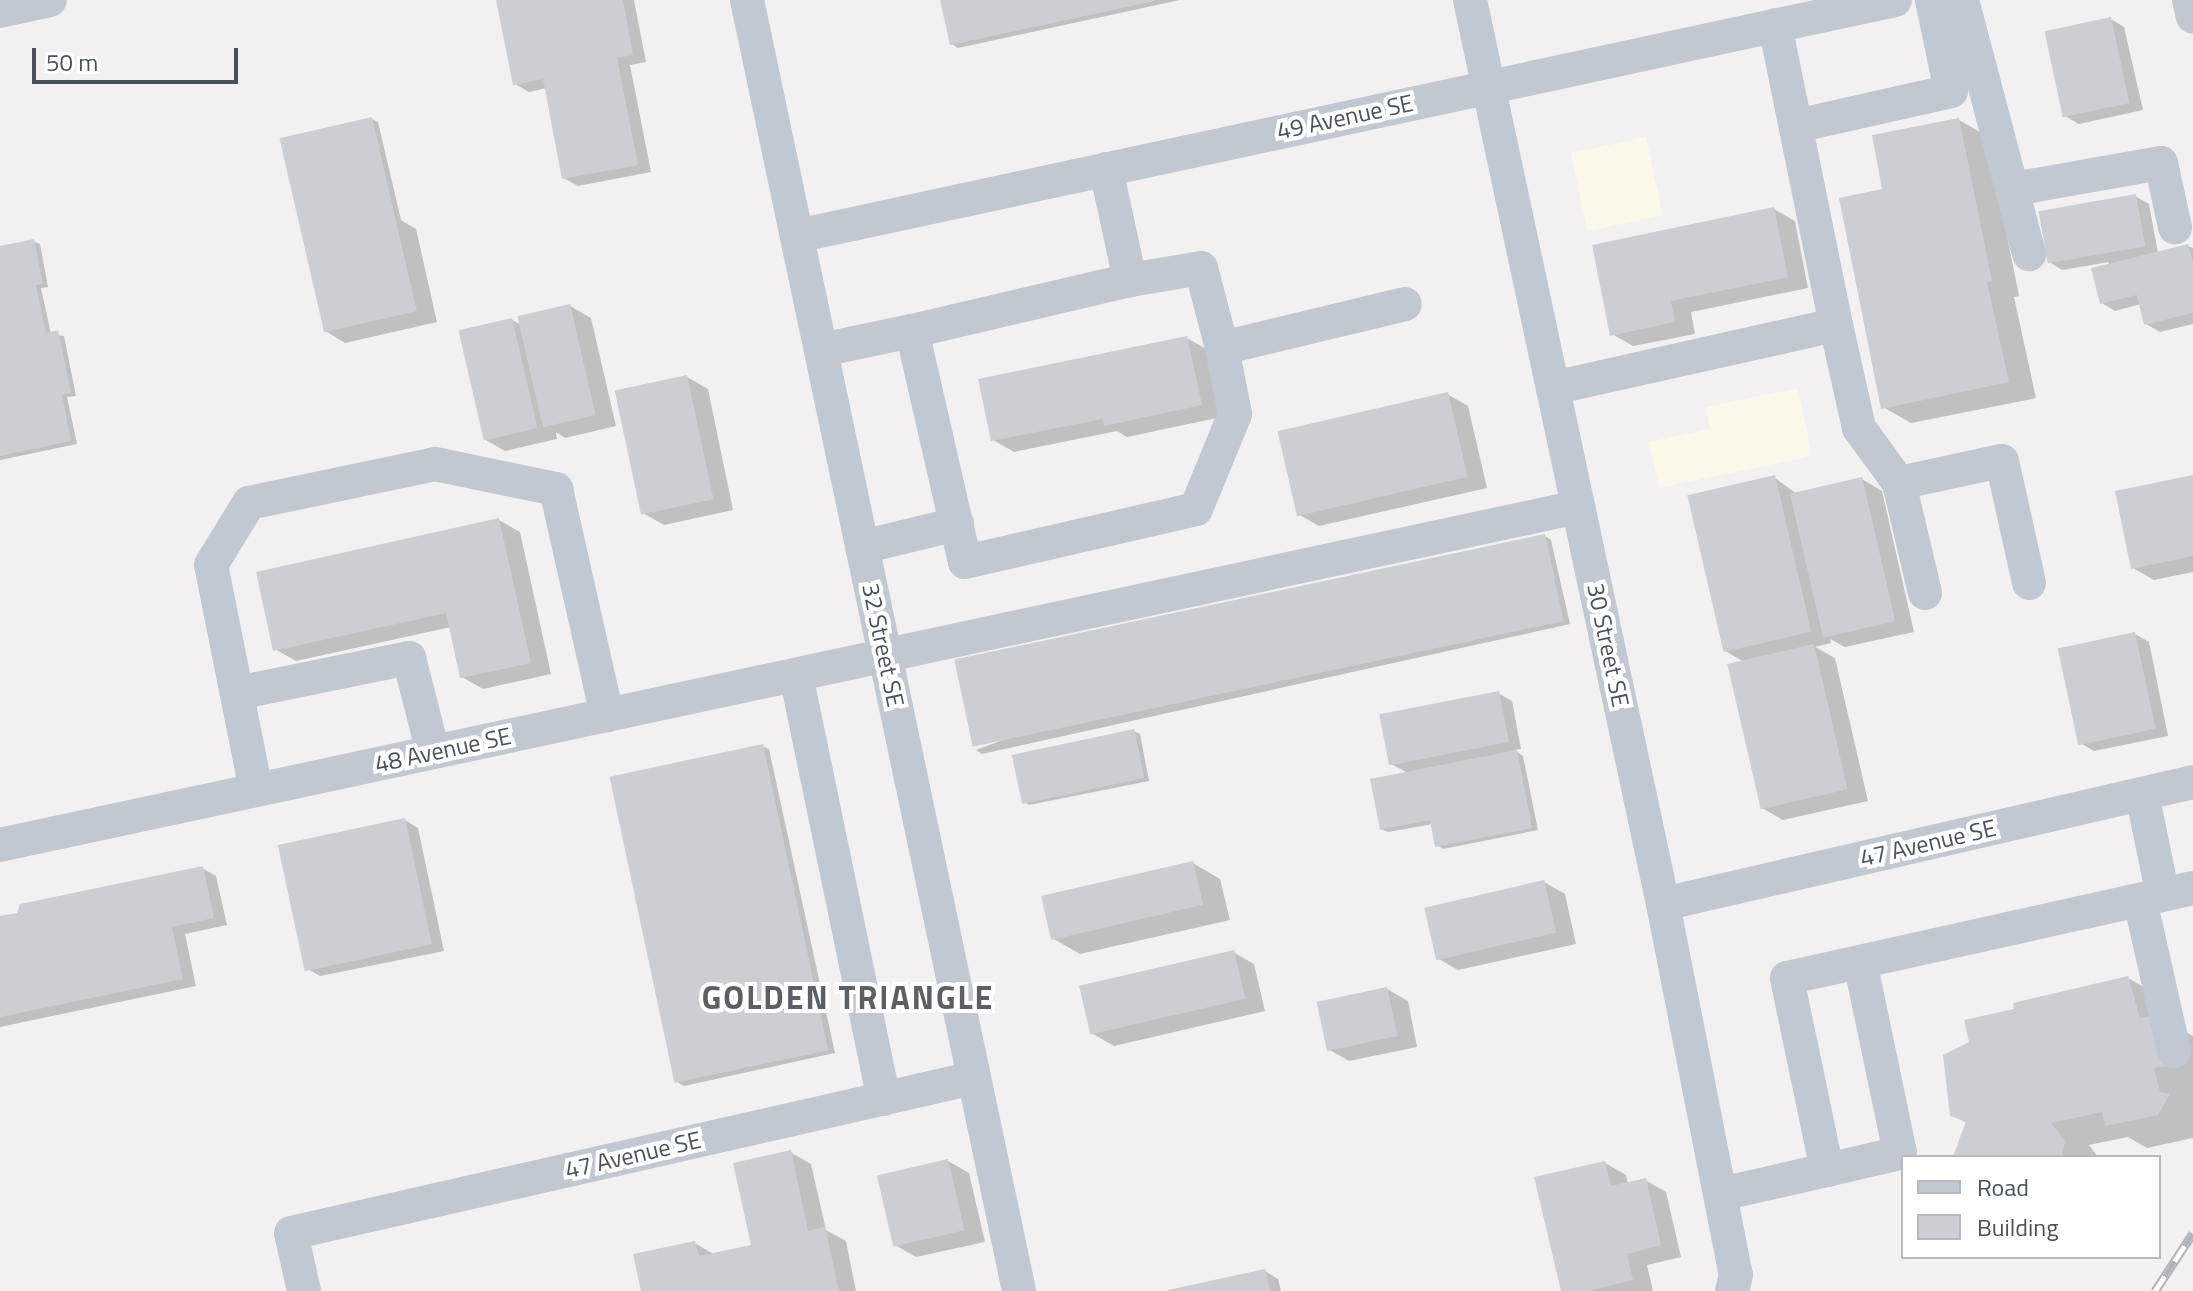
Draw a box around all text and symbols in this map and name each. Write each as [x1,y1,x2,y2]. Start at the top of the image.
scale bar [36,32,242,82]
text: 50 m [46,44,98,80]
street label: 49 Avenue SE [1274,88,1416,146]
street label: 32 Street SE [856,581,910,709]
street label: 30 Street SE [1581,581,1635,709]
street label: 48 Avenue SE [372,721,514,779]
street label: 47 Avenue SE [1857,813,1999,873]
district label: GOLDEN TRIANGLE [702,978,994,1016]
street label: 47 Avenue SE [562,1125,704,1185]
legend [1901,1155,2161,1259]
text: Road [1977,1169,2029,1205]
text: Building [1977,1209,2059,1245]

